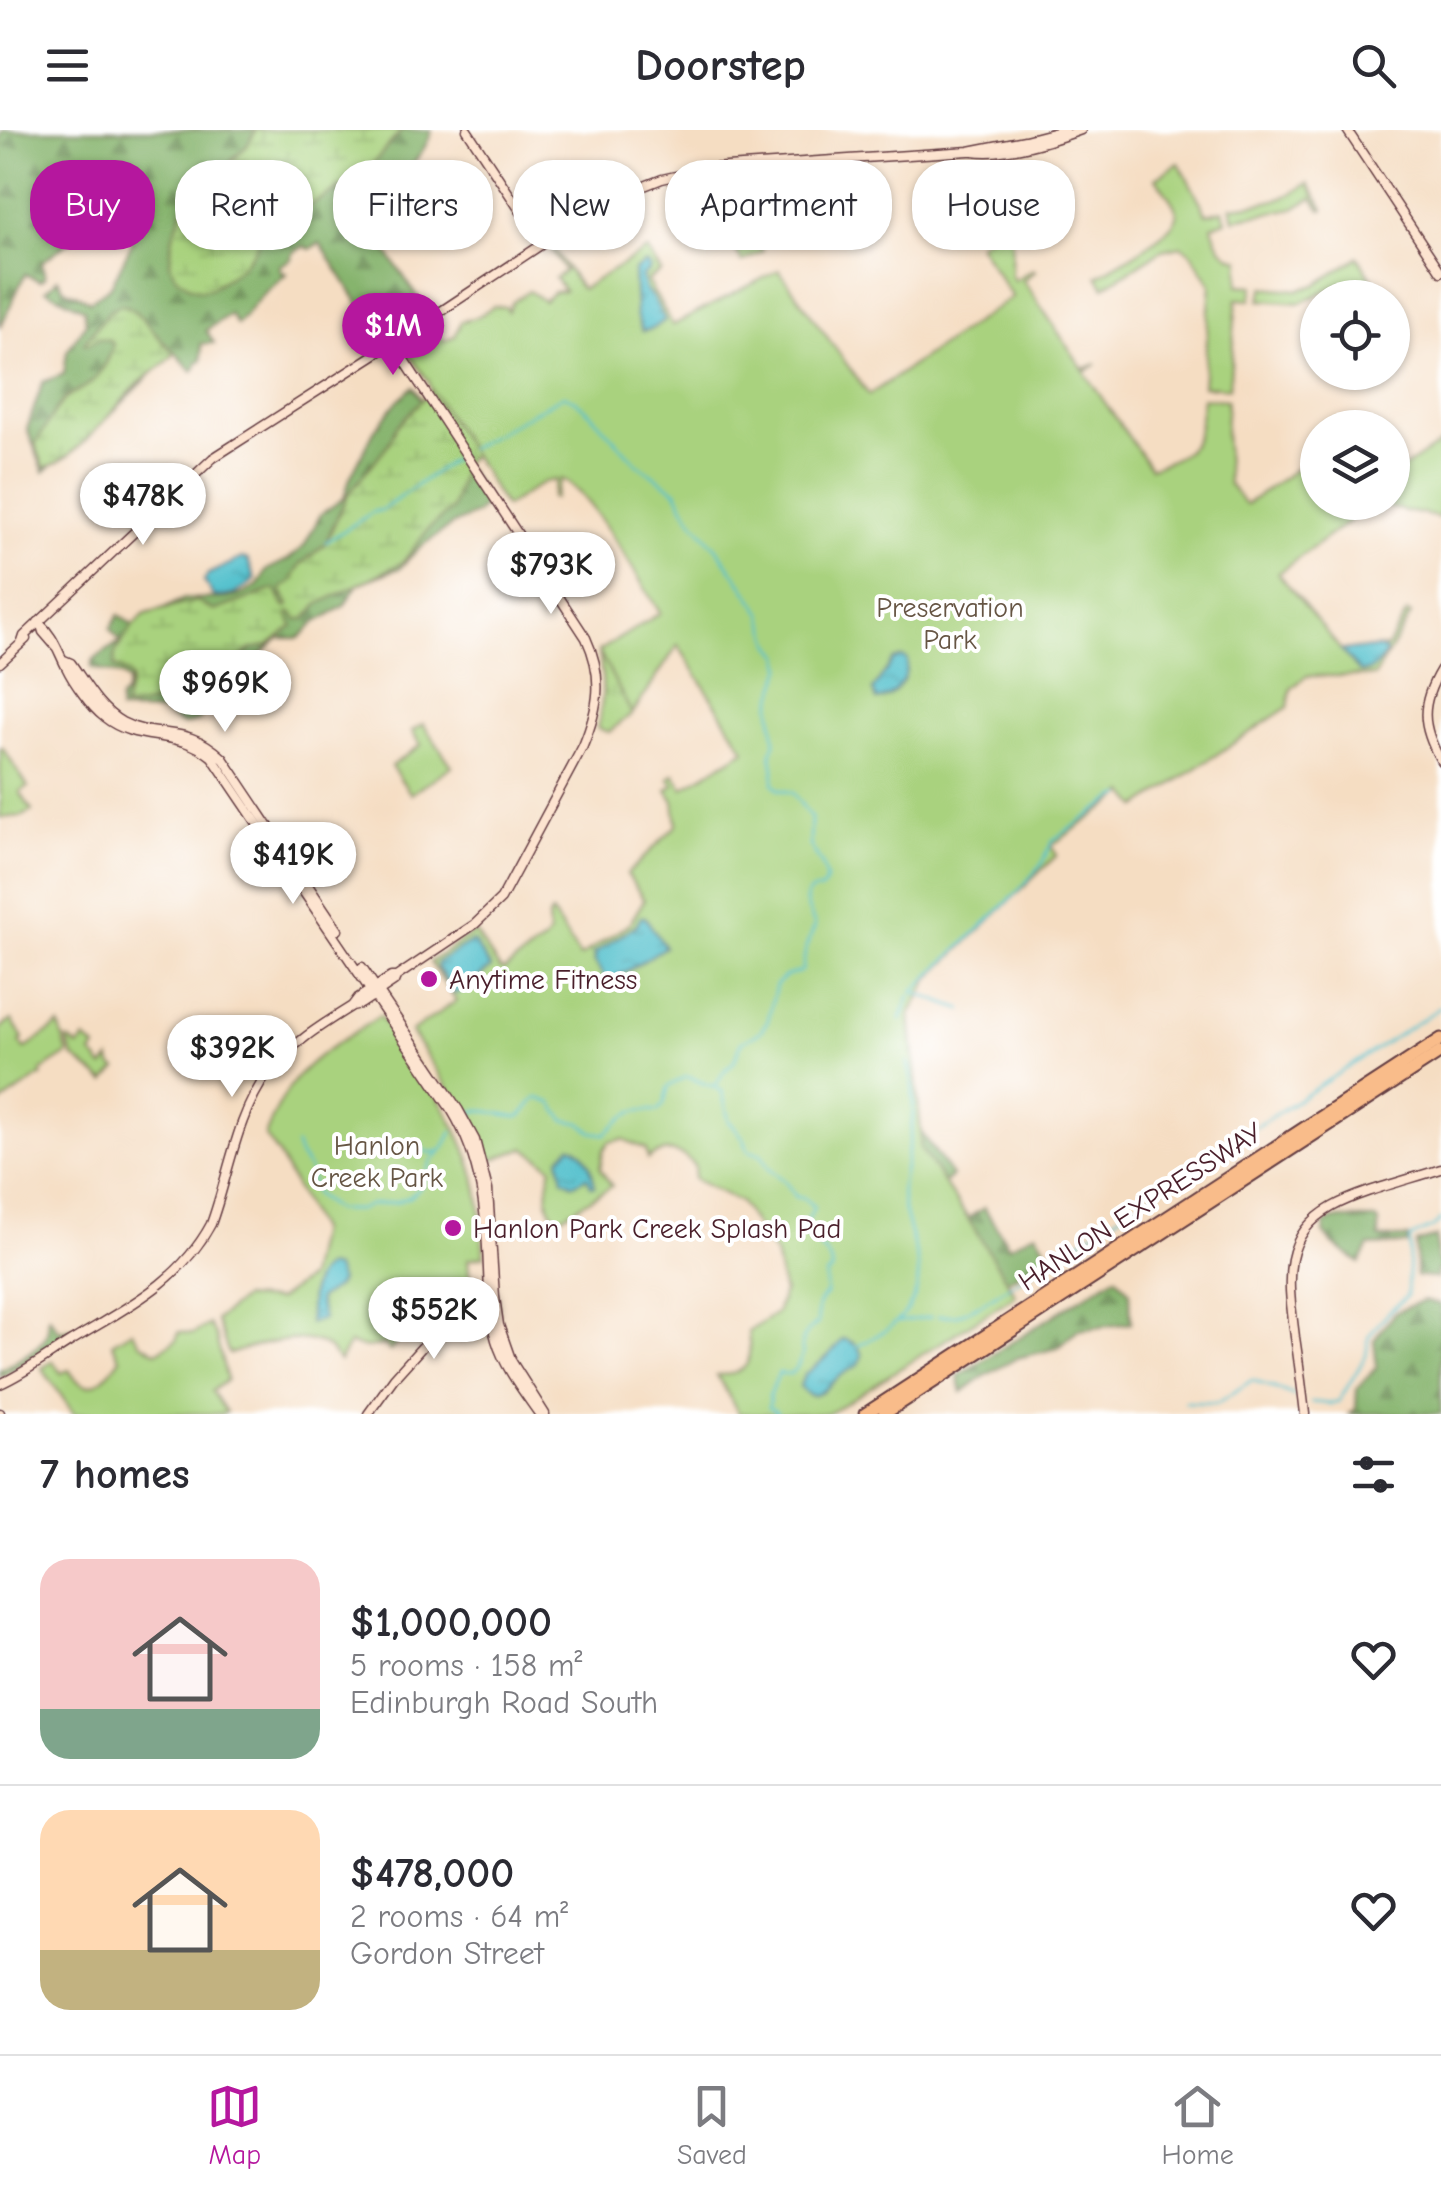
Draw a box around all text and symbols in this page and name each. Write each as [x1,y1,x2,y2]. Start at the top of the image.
icon: menu [40,38,95,93]
icon: search [1346,38,1401,93]
text: Doorstep [635,39,806,91]
chip: Buy [30,160,155,250]
chip: Rent [175,160,313,250]
chip: Filters [333,160,493,250]
chip: New [513,160,645,250]
chip: Apartment [665,160,892,250]
chip: House [912,160,1075,250]
map controls [1300,280,1410,520]
button: locate [1300,280,1410,390]
pin: $1M [345,293,441,378]
text: $1M [364,307,422,344]
button: layers [1300,410,1410,520]
pin: $478K [73,463,213,548]
text: $478K [102,477,184,514]
pin: $793K [481,532,621,617]
text: $793K [509,546,593,583]
park label: Preservation Park [876,592,1024,656]
pin: $969K [155,650,295,735]
text: $969K [181,664,269,701]
pin: $419K [223,822,363,907]
text: $419K [252,836,334,873]
place label: Anytime Fitness [449,964,638,996]
marker: Anytime Fitness [418,968,440,990]
pin: $392K [162,1015,302,1100]
text: $392K [189,1029,275,1066]
street label: HANLON EXPRESSWAY [1013,1116,1269,1298]
park label: Hanlon Creek Park [311,1130,444,1194]
place label: Hanlon Park Creek Splash Pad [473,1213,841,1245]
marker: Hanlon Park Creek Splash Pad [442,1217,464,1239]
pin: $552K [364,1277,504,1362]
text: $552K [390,1291,478,1328]
icon: filters [1346,1447,1401,1502]
text: 7 homes [40,1450,190,1499]
text: $1,000,000 [350,1598,552,1647]
icon: home [120,1599,240,1719]
icon: heart [1346,1632,1401,1687]
text: 5 rooms · 158 m² [350,1647,582,1684]
text: Edinburgh Road South [350,1684,658,1721]
text: $478,000 [350,1849,514,1898]
icon: home [120,1850,240,1970]
icon: heart [1346,1883,1401,1938]
text: 2 rooms · 64 m² [350,1898,568,1935]
text: Gordon Street [350,1935,544,1972]
tab: Map [207,2079,262,2171]
tab: Saved [677,2079,747,2171]
tab: Home [1161,2079,1234,2171]

